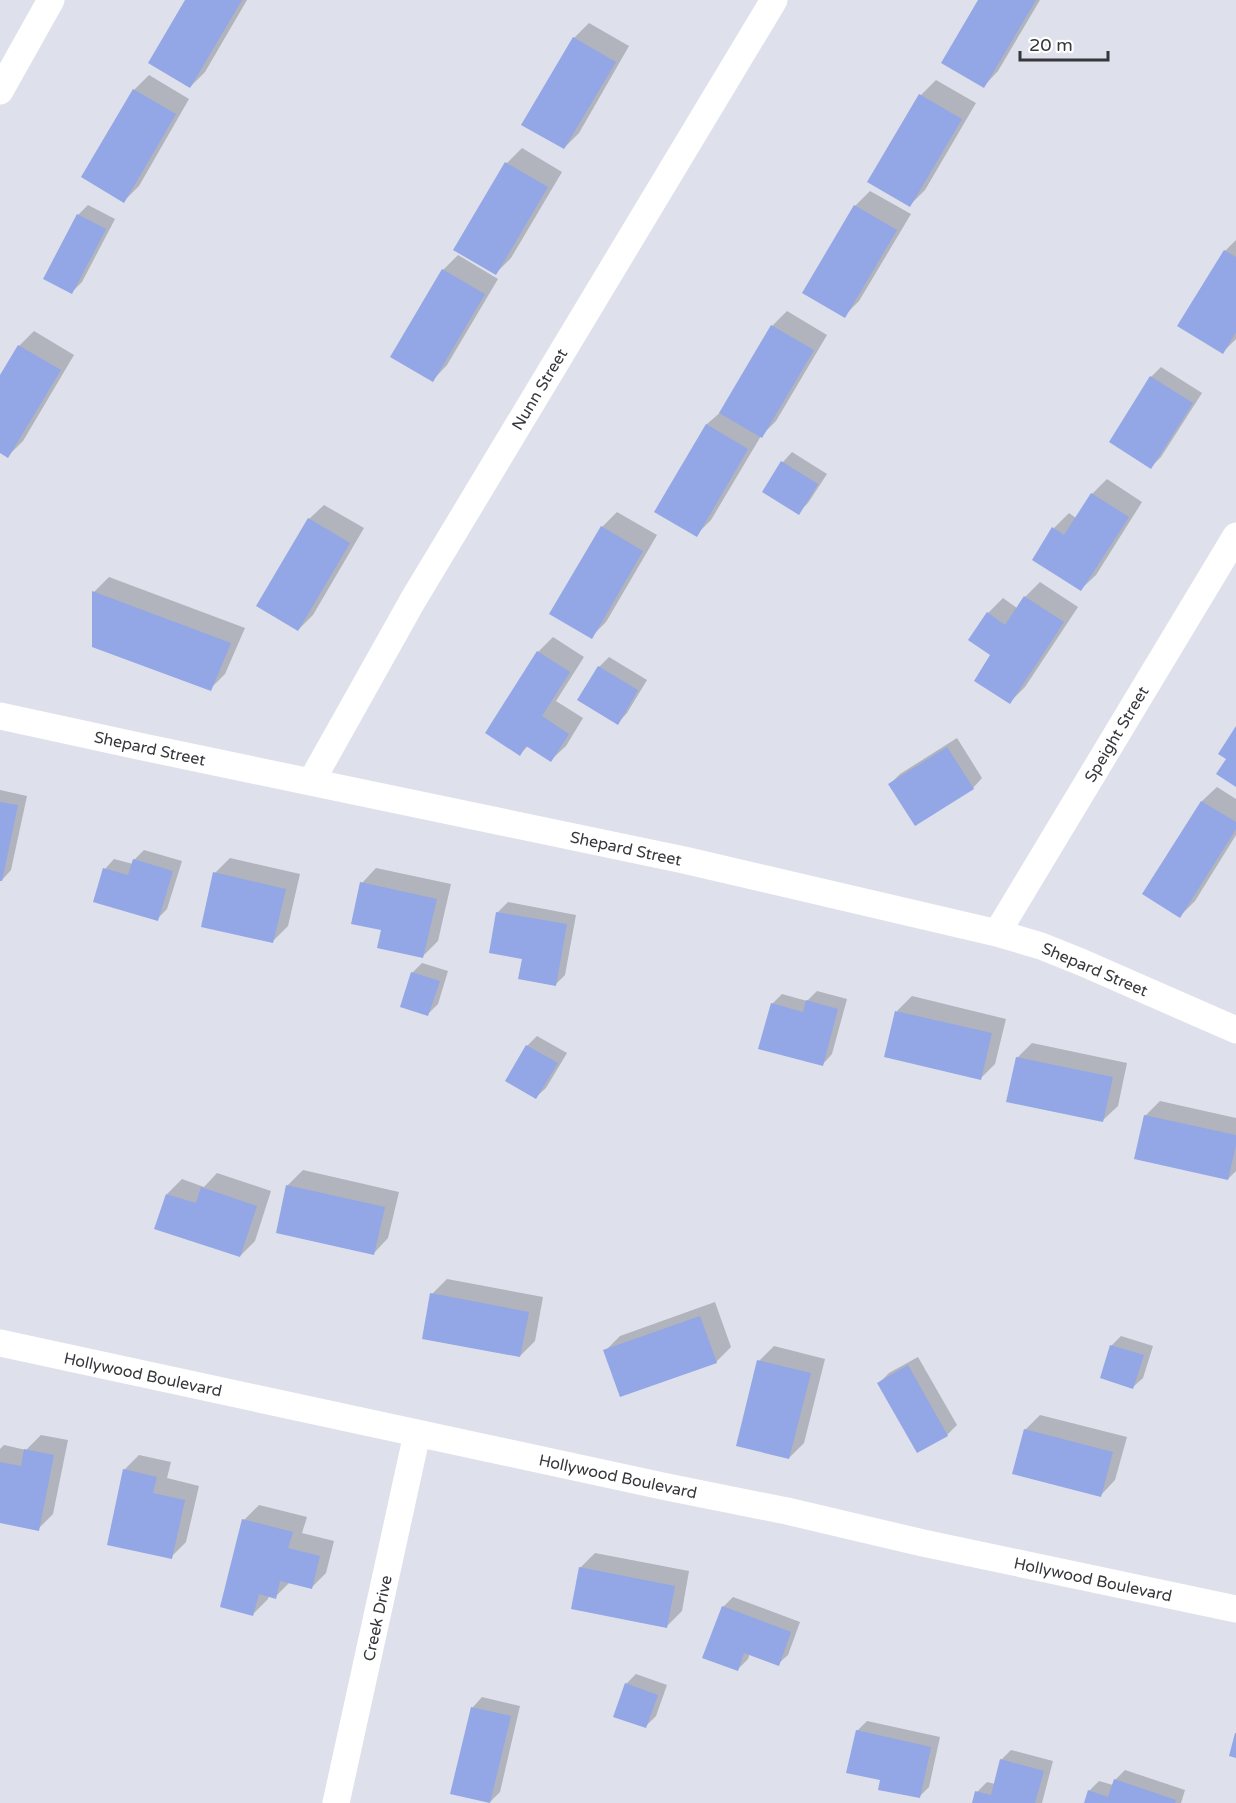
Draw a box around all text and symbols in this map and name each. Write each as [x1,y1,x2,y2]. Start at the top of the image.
scale bar [1020,24,1108,62]
text: 20 m [1029,34,1073,56]
street label: Nunn Street [508,345,572,434]
street label: Speight Street [1080,683,1153,786]
street label: Shepard Street [92,727,207,771]
street label: Shepard Street [568,827,683,871]
street label: Shepard Street [1038,939,1151,1001]
street label: Hollywood Boulevard [62,1348,224,1402]
street label: Hollywood Boulevard [537,1450,699,1504]
street label: Hollywood Boulevard [1012,1553,1174,1607]
street label: Creek Drive [359,1573,397,1663]

